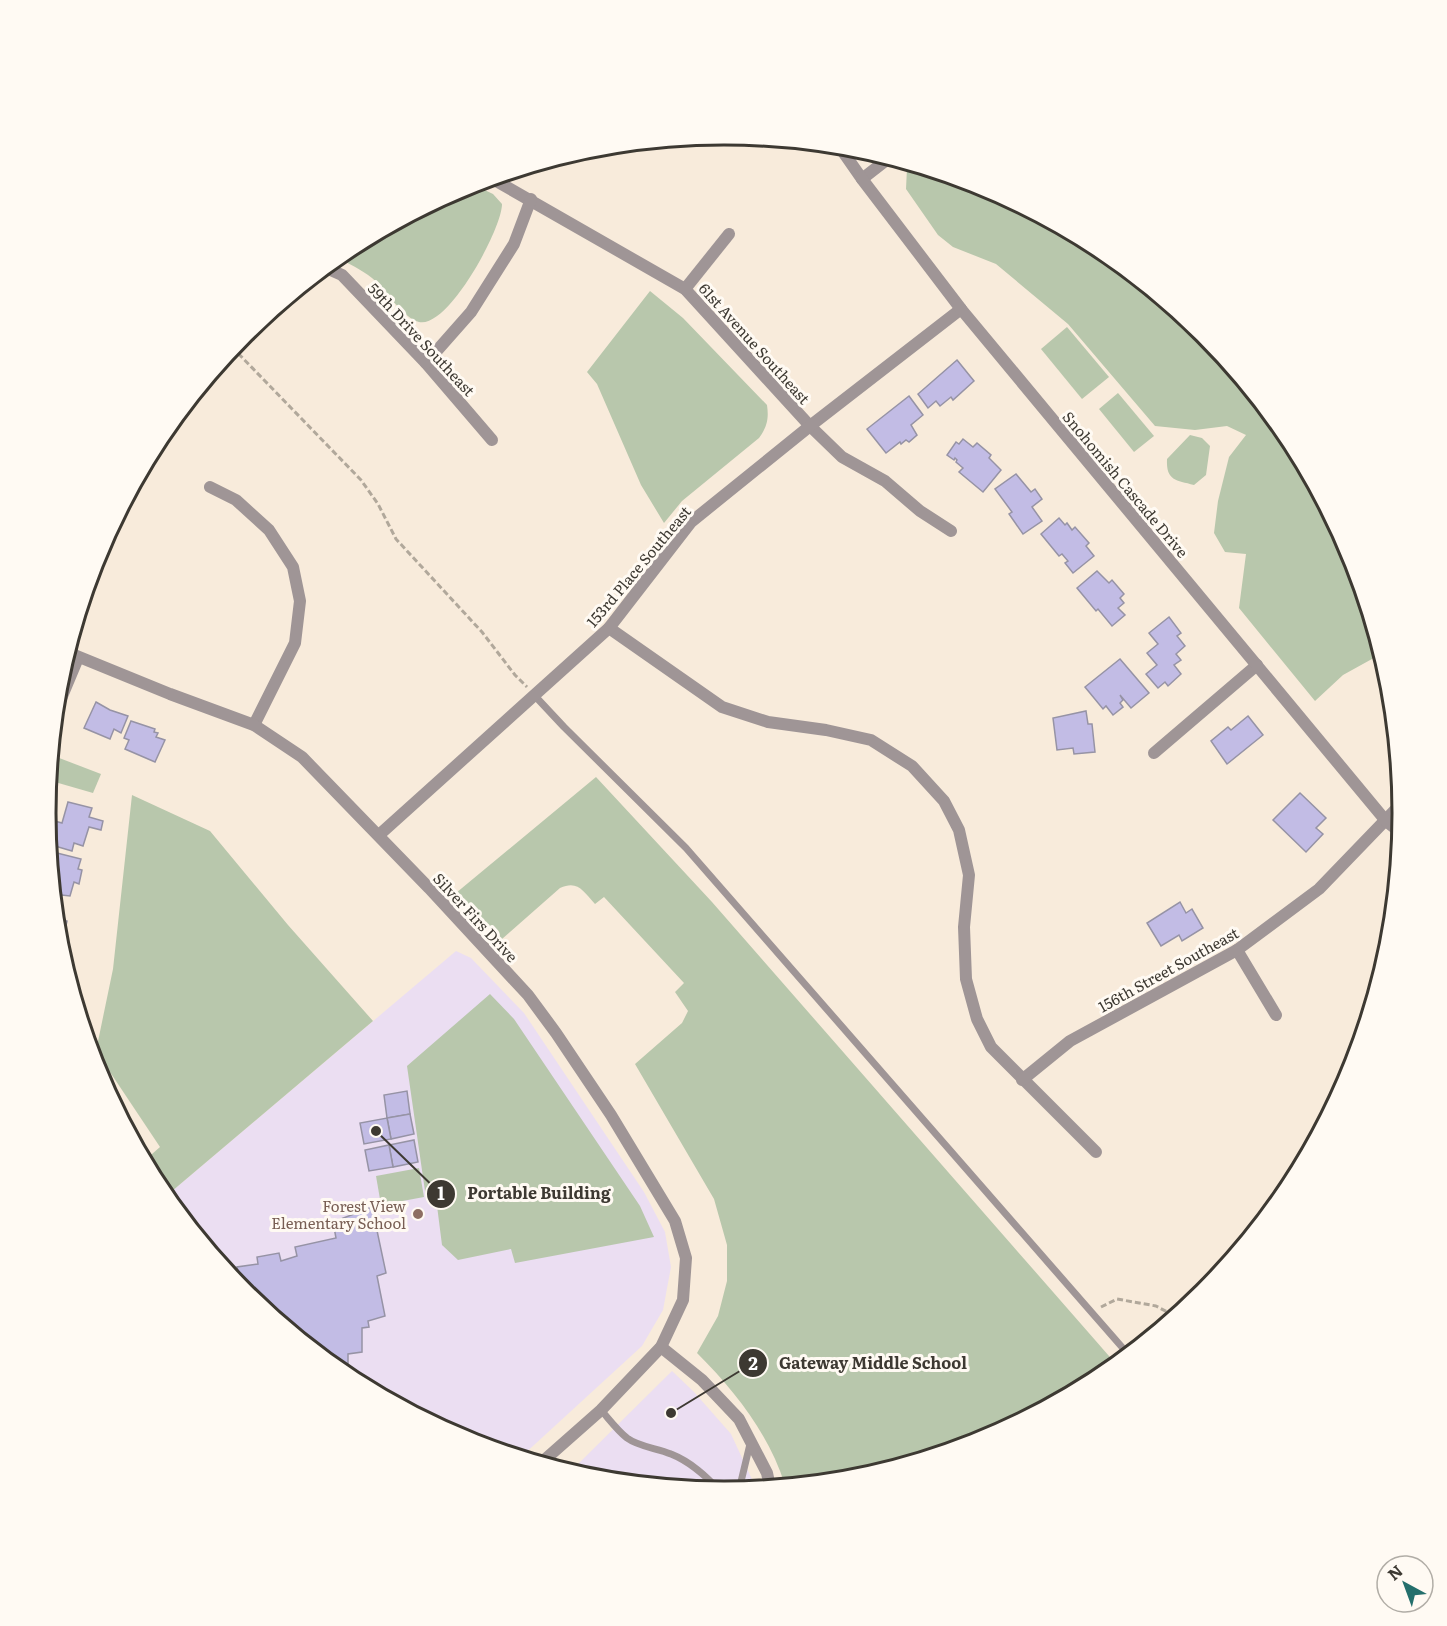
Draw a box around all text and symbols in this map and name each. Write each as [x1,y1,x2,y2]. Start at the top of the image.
street label: 59th Drive Southeast [363,277,481,401]
street label: 61st Avenue Southeast [694,277,816,409]
street label: Snohomish Cascade Drive [1058,406,1194,562]
street label: 153rd Place Southeast [580,500,696,632]
street label: Silver Firs Drive [428,867,524,967]
street label: 156th Street Southeast [1093,921,1243,1017]
callout: Portable Building [426,1177,623,1211]
text: 1 [437,1179,445,1206]
text: Portable Building [467,1180,611,1204]
place label: Forest View Elementary School [271,1194,406,1234]
marker: Forest View Elementary School [411,1207,425,1221]
callout: Gateway Middle School [738,1346,979,1380]
text: 2 [748,1349,758,1376]
text: Gateway Middle School [779,1350,967,1374]
north arrow [1375,1554,1435,1614]
text: N [1382,1558,1407,1585]

